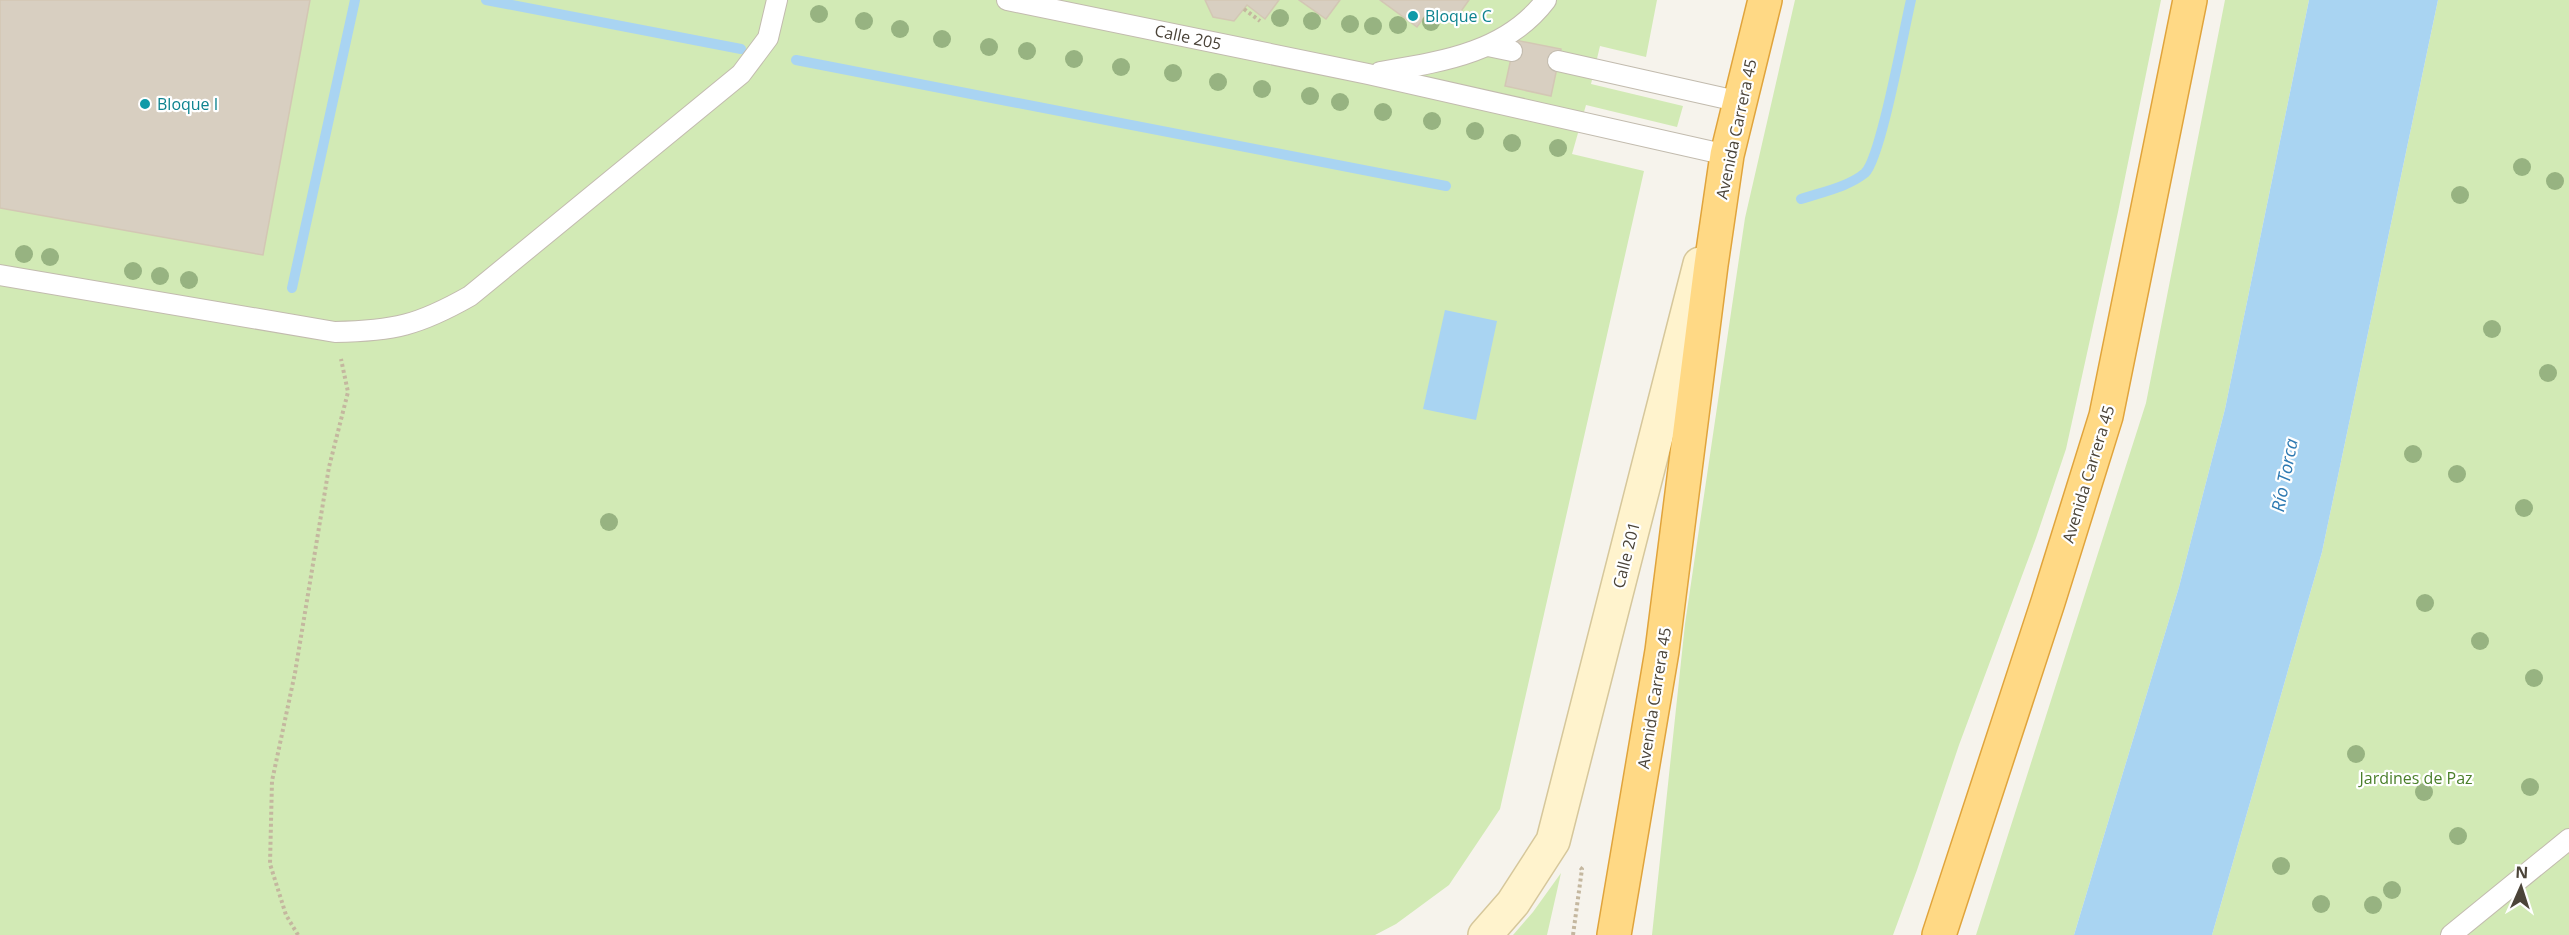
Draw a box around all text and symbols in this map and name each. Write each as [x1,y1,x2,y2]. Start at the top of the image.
place label: Bloque C [1425,5,1492,27]
marker: Bloque C [1406,9,1420,23]
street label: Calle 205 [1153,19,1223,55]
street label: Avenida Carrera 45 [1710,57,1762,201]
place label: Bloque I [157,93,218,115]
marker: Bloque I [138,97,152,111]
street label: Avenida Carrera 45 [2057,403,2119,545]
water label: Río Torca [2265,436,2303,514]
street label: Calle 201 [1607,520,1645,590]
street label: Avenida Carrera 45 [1632,626,1676,770]
park label: Jardines de Paz [2357,767,2473,789]
north arrow [2491,857,2551,917]
text: N [2515,861,2529,883]

